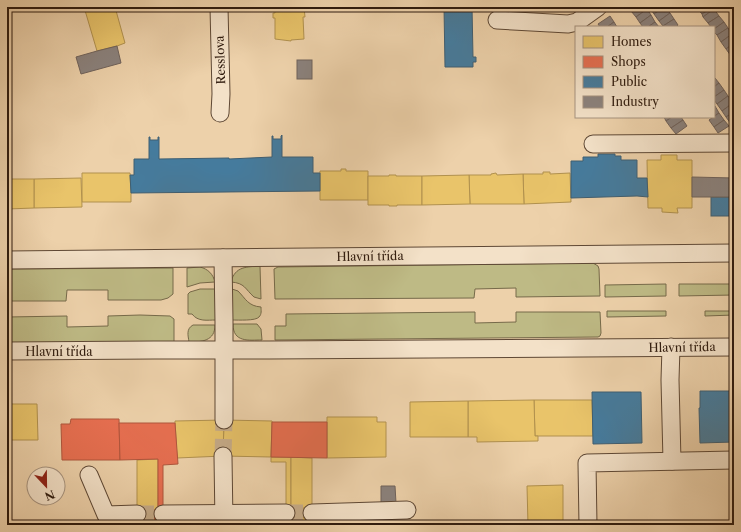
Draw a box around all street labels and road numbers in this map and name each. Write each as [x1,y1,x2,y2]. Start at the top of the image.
street label: Resslova [212,35,228,85]
street label: Hlavní třída [336,248,404,264]
street label: Hlavní třída [648,339,716,355]
street label: Hlavní třída [25,344,93,359]

